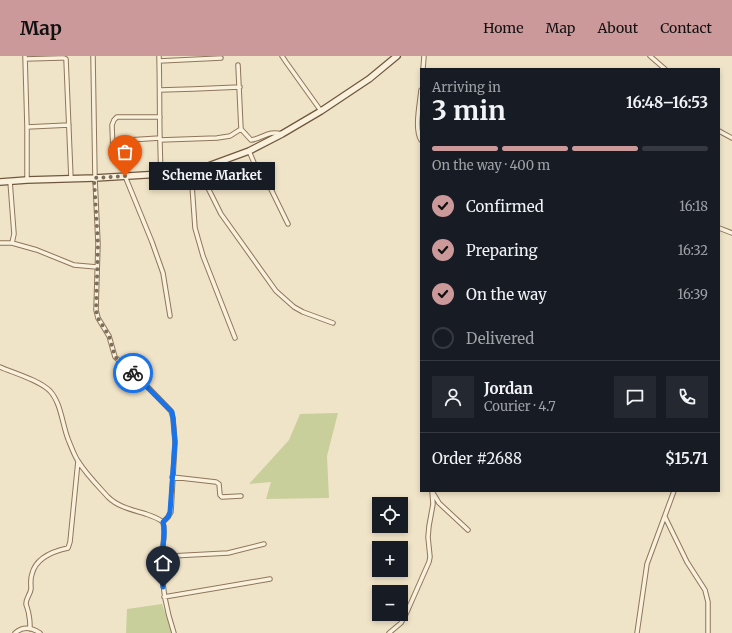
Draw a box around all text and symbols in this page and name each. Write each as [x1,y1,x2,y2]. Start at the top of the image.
text: Map [20,16,62,40]
text: Home [483,19,524,37]
text: Map [546,19,575,37]
text: About [597,19,638,37]
text: Contact [660,19,712,37]
text: Arriving in [432,79,501,96]
text: 16:48–16:53 [626,93,708,112]
text: 3 min [432,94,506,127]
pin [108,135,142,176]
icon: bag [114,141,136,163]
text: On the way · 400 m [432,157,550,174]
callout: Scheme Market [149,162,275,190]
text: Scheme Market [162,167,262,184]
icon: check [432,195,454,217]
text: Confirmed [466,197,544,216]
text: 16:18 [679,198,708,215]
icon: check [432,239,454,261]
text: Preparing [466,241,538,260]
text: 16:32 [678,242,708,259]
icon: check [432,283,454,305]
text: On the way [466,285,547,304]
text: 16:39 [678,286,708,303]
text: Delivered [466,329,534,348]
courier [113,353,153,393]
icon: bike [122,362,144,384]
button: person [432,376,474,418]
button: chat [614,376,656,418]
button: phone [666,376,708,418]
text: Jordan [484,379,533,398]
text: Courier · 4.7 [484,398,556,415]
text: Order #2688 [432,449,522,468]
text: $15.71 [665,449,708,468]
map controls [372,497,408,621]
button: locate [372,497,408,533]
button: + [372,541,408,577]
pin [146,546,180,587]
icon: home [152,552,174,574]
button: − [372,585,408,621]

